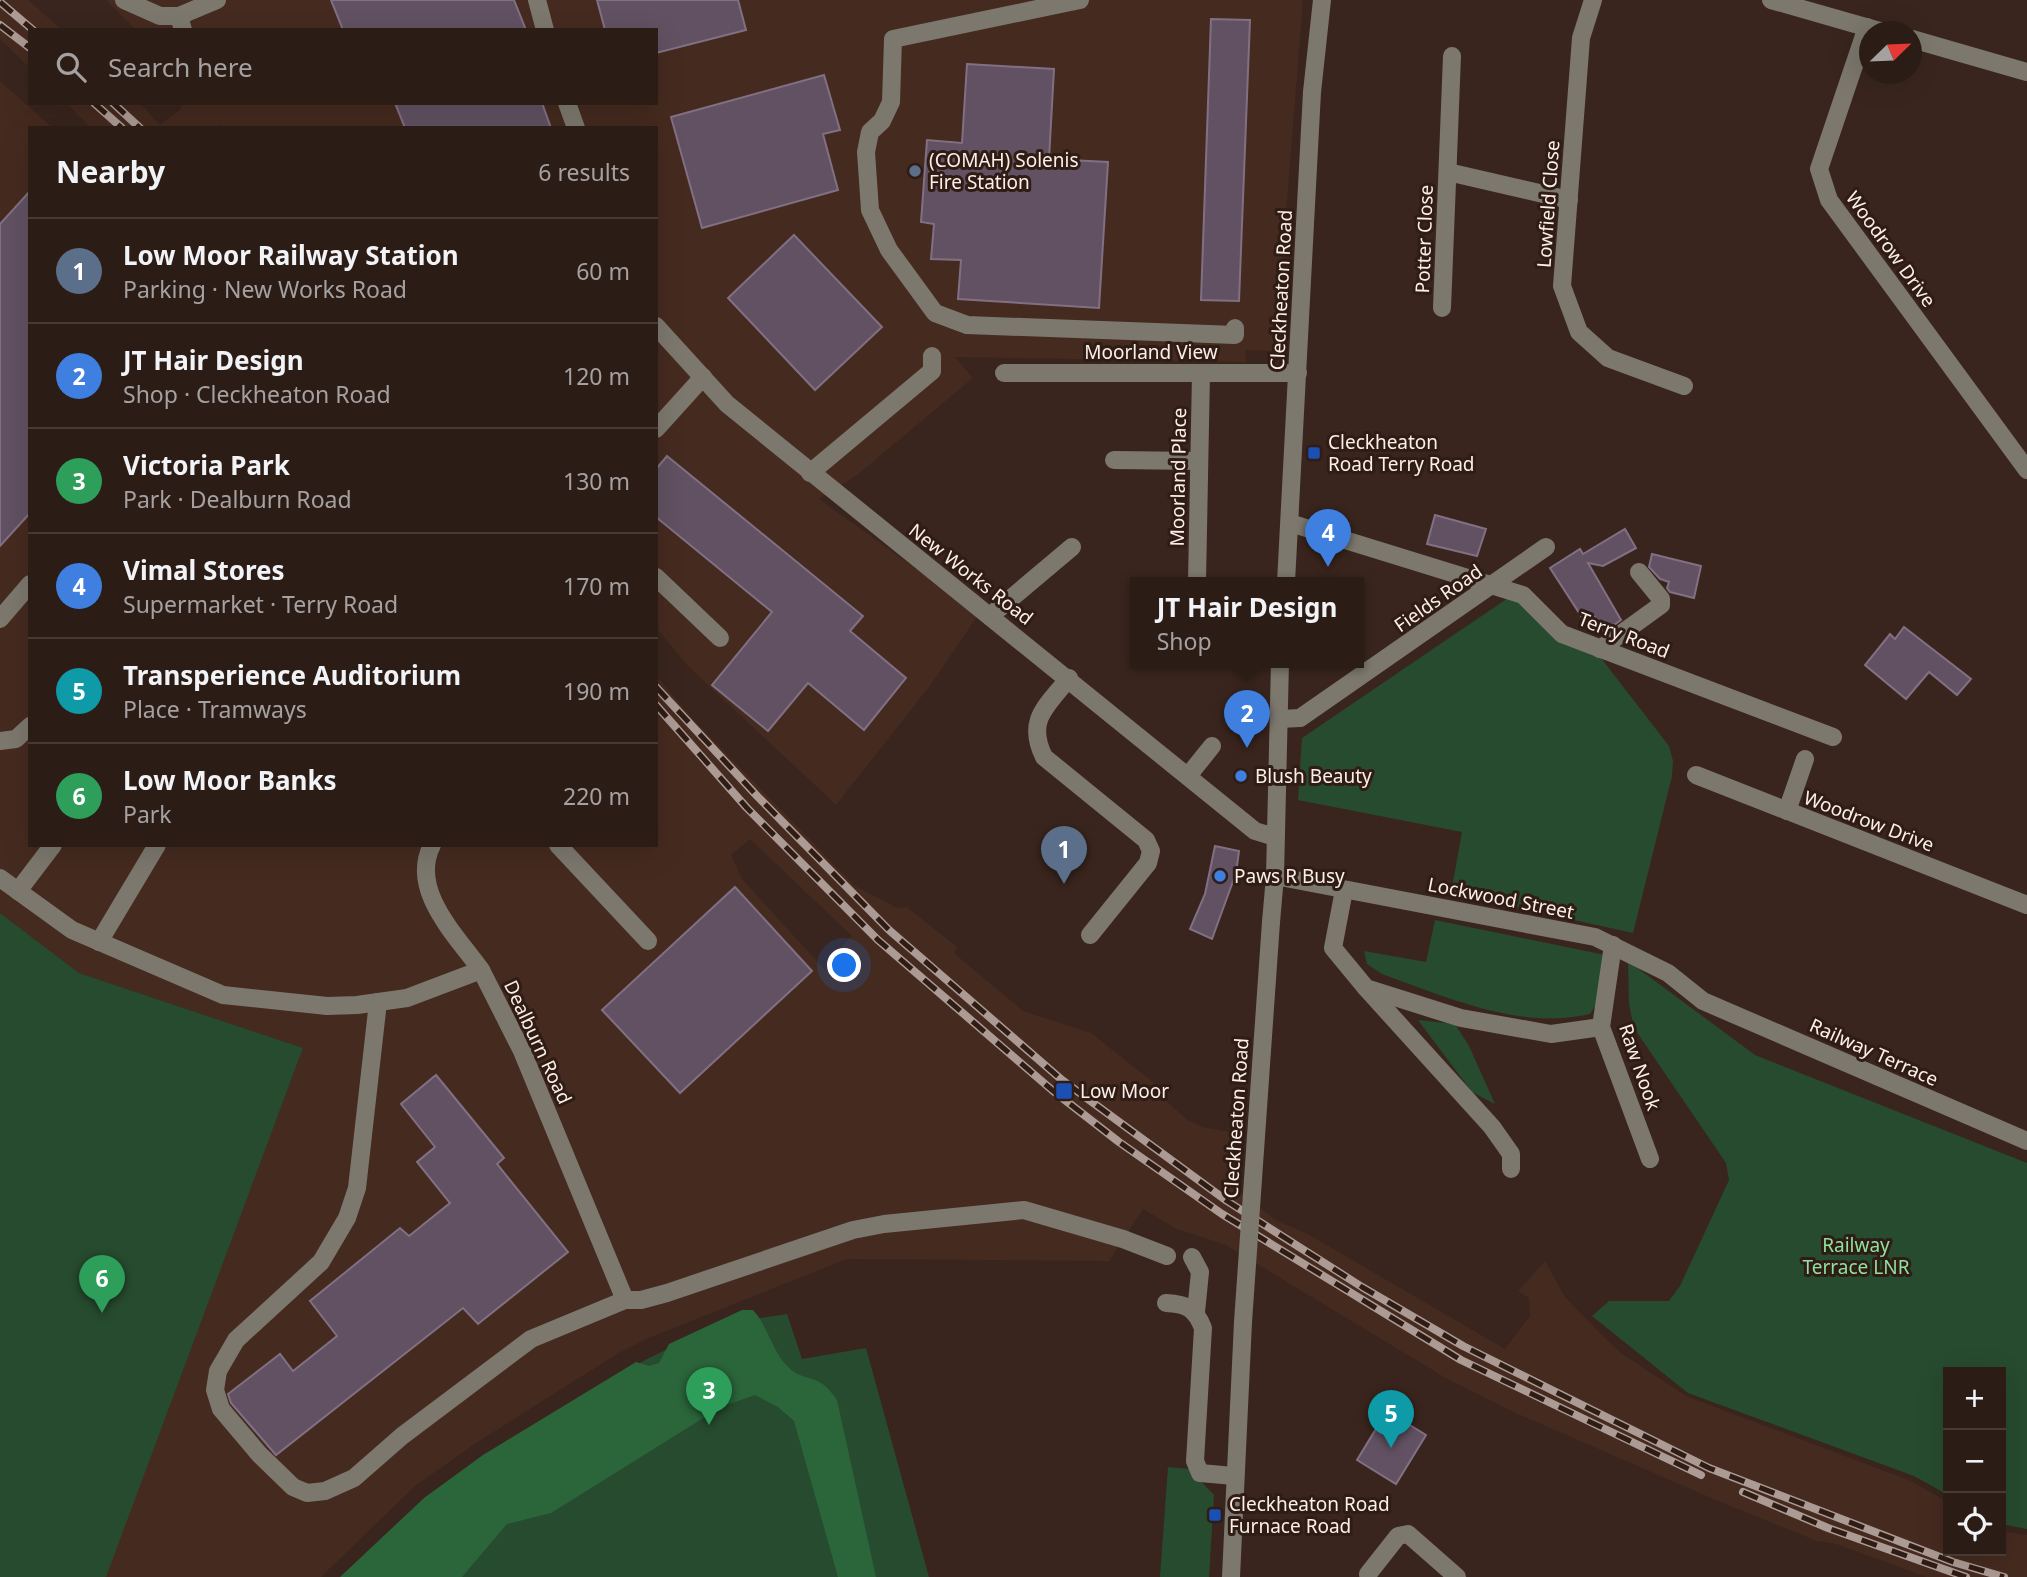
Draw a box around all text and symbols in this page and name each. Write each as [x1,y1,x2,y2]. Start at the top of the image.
north arrow [1859,21,1922,84]
search box [28,28,658,105]
icon: search [52,48,90,86]
text: Search here [108,49,253,85]
street label: Lowfield Close [1531,139,1565,269]
place label: (COMAH) Solenis Fire Station [929,147,1079,195]
text: Nearby [56,151,165,192]
text: 6 results [538,156,630,188]
marker: (COMAH) Solenis Fire Station [907,163,923,179]
street label: Potter Close [1409,184,1439,294]
street label: Woodrow Drive [1840,186,1942,312]
street label: Cleckheaton Road [1264,209,1298,371]
text: Low Moor Railway Station [123,237,459,273]
text: 1 [72,255,86,287]
text: 60 m [576,255,630,287]
text: Parking · New Works Road [123,273,407,305]
street label: Moorland View [1084,339,1218,365]
text: JT Hair Design [123,342,304,378]
text: 2 [72,360,86,392]
text: 120 m [563,360,630,392]
text: Shop · Cleckheaton Road [123,378,391,410]
street label: Moorland Place [1164,407,1192,547]
place label: Cleckheaton Road Terry Road [1328,429,1475,477]
marker: Cleckheaton Road Terry Road [1306,445,1322,461]
text: Victoria Park [123,447,290,483]
text: 3 [72,465,86,497]
text: 130 m [563,465,630,497]
text: Park · Dealburn Road [123,483,352,515]
pin: 4 [1305,509,1351,567]
street label: New Works Road [903,517,1039,631]
text: Vimal Stores [123,552,285,588]
street label: Fields Road [1389,558,1487,638]
text: 4 [72,570,86,602]
text: 170 m [563,570,630,602]
popup [1130,577,1364,668]
text: Supermarket · Terry Road [123,588,398,620]
text: JT Hair Design [1157,589,1337,625]
street label: Terry Road [1575,606,1673,664]
text: Shop [1157,625,1212,657]
text: Transperience Auditorium [123,657,461,693]
text: 5 [72,675,86,707]
text: 190 m [563,675,630,707]
pin: 2 [1224,690,1270,748]
text: Place · Tramways [123,693,307,725]
text: Low Moor Banks [123,762,337,798]
place label: Blush Beauty [1255,763,1372,789]
marker: Blush Beauty [1233,768,1249,784]
text: 6 [72,780,86,812]
text: 220 m [563,780,630,812]
street label: Woodrow Drive [1800,784,1938,858]
text: Park [123,798,172,830]
pin: 1 [1041,826,1087,884]
place label: Paws R Busy [1234,863,1345,889]
marker: Paws R Busy [1212,868,1228,884]
street label: Lockwood Street [1426,871,1576,925]
your location [827,948,861,982]
street label: Dealburn Road [498,976,578,1108]
street label: Railway Terrace [1806,1012,1942,1092]
street label: Raw Nook [1613,1020,1667,1114]
street label: Cleckheaton Road [1217,1037,1255,1199]
place label: Low Moor [1080,1078,1169,1104]
marker: Low Moor [1054,1081,1074,1101]
park label: Railway Terrace LNR [1803,1232,1910,1280]
pin: 6 [79,1255,125,1313]
pin: 3 [686,1367,732,1425]
map controls [1943,1367,2006,1556]
button: + [1943,1367,2006,1430]
pin: 5 [1368,1390,1414,1448]
button: − [1943,1430,2006,1493]
place label: Cleckheaton Road Furnace Road [1229,1491,1390,1539]
button: locate [1943,1493,2006,1556]
marker: Cleckheaton Road Furnace Road [1207,1507,1223,1523]

